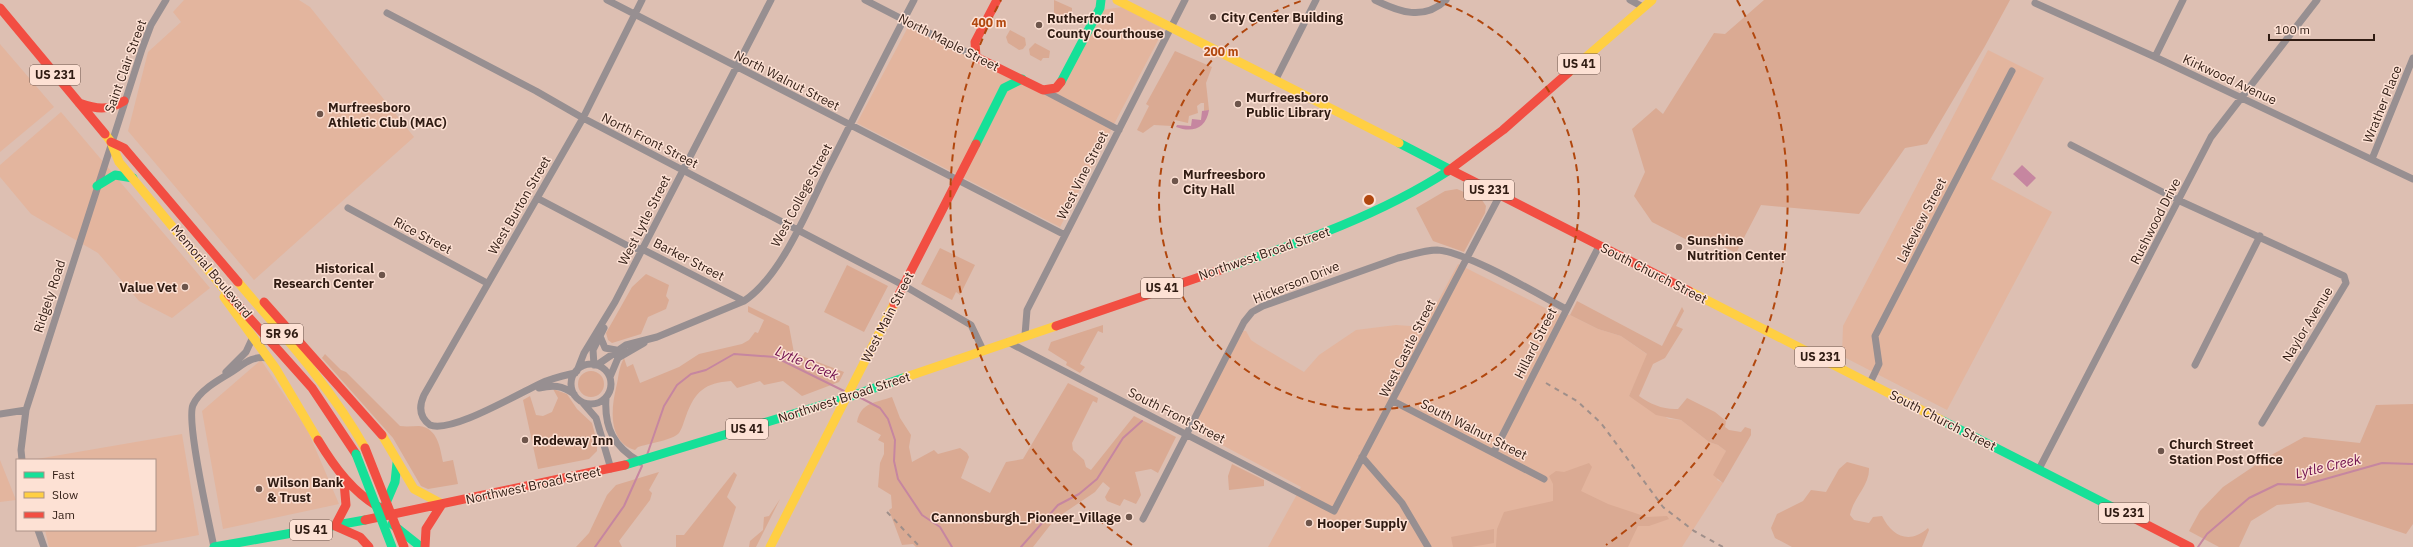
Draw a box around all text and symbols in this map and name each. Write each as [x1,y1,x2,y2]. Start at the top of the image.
place label: City Center Building [1221,9,1344,26]
street label: North Maple Street [896,10,1002,75]
place label: Rutherford County Courthouse [1047,10,1164,42]
marker: City Center Building [1208,12,1218,22]
text: 400 m [971,15,1007,30]
scale bar [2269,16,2374,42]
street label: Saint Clair Street [101,17,150,115]
marker: Rutherford County Courthouse [1034,20,1044,30]
text: 100 m [2275,22,2310,37]
text: 200 m [1203,44,1239,59]
street label: North Walnut Street [731,46,842,114]
street label: Kirkwood Avenue [2180,50,2279,109]
road number: US 41 [1558,54,1600,74]
street label: Wrather Place [2359,63,2406,145]
road number: US 231 [30,65,80,85]
place label: Murfreesboro Public Library [1246,89,1331,121]
place label: Murfreesboro Athletic Club (MAC) [328,99,447,131]
marker: Murfreesboro Public Library [1233,99,1243,109]
marker: Murfreesboro Athletic Club (MAC) [315,109,325,119]
street label: North Front Street [599,109,701,172]
street label: West Vine Street [1053,128,1112,222]
street label: West College Street [767,141,836,250]
street label: West Burton Street [484,153,555,258]
place label: Murfreesboro City Hall [1183,166,1266,198]
street label: West Lytle Street [614,172,674,268]
street label: Lakeview Street [1893,175,1950,265]
street label: Rushwood Drive [2126,175,2184,267]
marker: Murfreesboro City Hall [1170,176,1180,186]
road number: US 231 [1464,180,1514,200]
centre of rings [1362,193,1376,207]
street label: Rice Street [391,213,455,258]
street label: Memorial Boulevard [167,221,256,322]
street label: Northwest Broad Street [1196,223,1332,284]
place label: Sunshine Nutrition Center [1687,232,1786,264]
street label: Barker Street [650,234,727,285]
street label: South Church Street [1598,239,1710,308]
marker: Sunshine Nutrition Center [1674,242,1684,252]
street label: Ridgely Road [30,257,69,335]
street label: Hickerson Drive [1250,257,1342,308]
place label: Historical Research Center [273,260,374,292]
street label: West Main Street [857,269,918,365]
marker: Historical Research Center [377,270,387,280]
road number: US 41 [1141,278,1183,298]
place label: Value Vet [119,279,177,296]
marker: Value Vet [180,282,190,292]
street label: Naylor Avenue [2278,284,2337,365]
street label: West Castle Street [1375,296,1439,400]
street label: Hillard Street [1510,305,1561,382]
road number: SR 96 [261,324,303,344]
water label: Lytle Creek [773,342,842,385]
road number: US 231 [1795,347,1845,367]
street label: Northwest Broad Street [776,368,912,427]
street label: South Front Street [1125,384,1228,447]
street label: South Church Street [1887,386,1999,455]
street label: South Walnut Street [1418,395,1530,464]
road number: US 41 [726,419,768,439]
place label: Rodeway Inn [533,432,613,449]
marker: Rodeway Inn [520,435,530,445]
place label: Church Street Station Post Office [2169,436,2283,468]
marker: Church Street Station Post Office [2156,446,2166,456]
water label: Lytle Creek [2293,450,2363,482]
legend [16,459,156,531]
street label: Northwest Broad Street [464,463,602,508]
text: Fast [52,467,75,482]
place label: Wilson Bank & Trust [267,474,344,506]
marker: Wilson Bank & Trust [254,484,264,494]
text: Slow [52,487,78,502]
road number: US 231 [2099,503,2149,523]
text: Jam [52,507,75,522]
place label: Cannonsburgh_Pioneer_Village [931,509,1121,526]
marker: Cannonsburgh_Pioneer_Village [1124,512,1134,522]
place label: Hooper Supply [1317,515,1407,532]
marker: Hooper Supply [1304,518,1314,528]
road number: US 41 [290,520,332,540]

